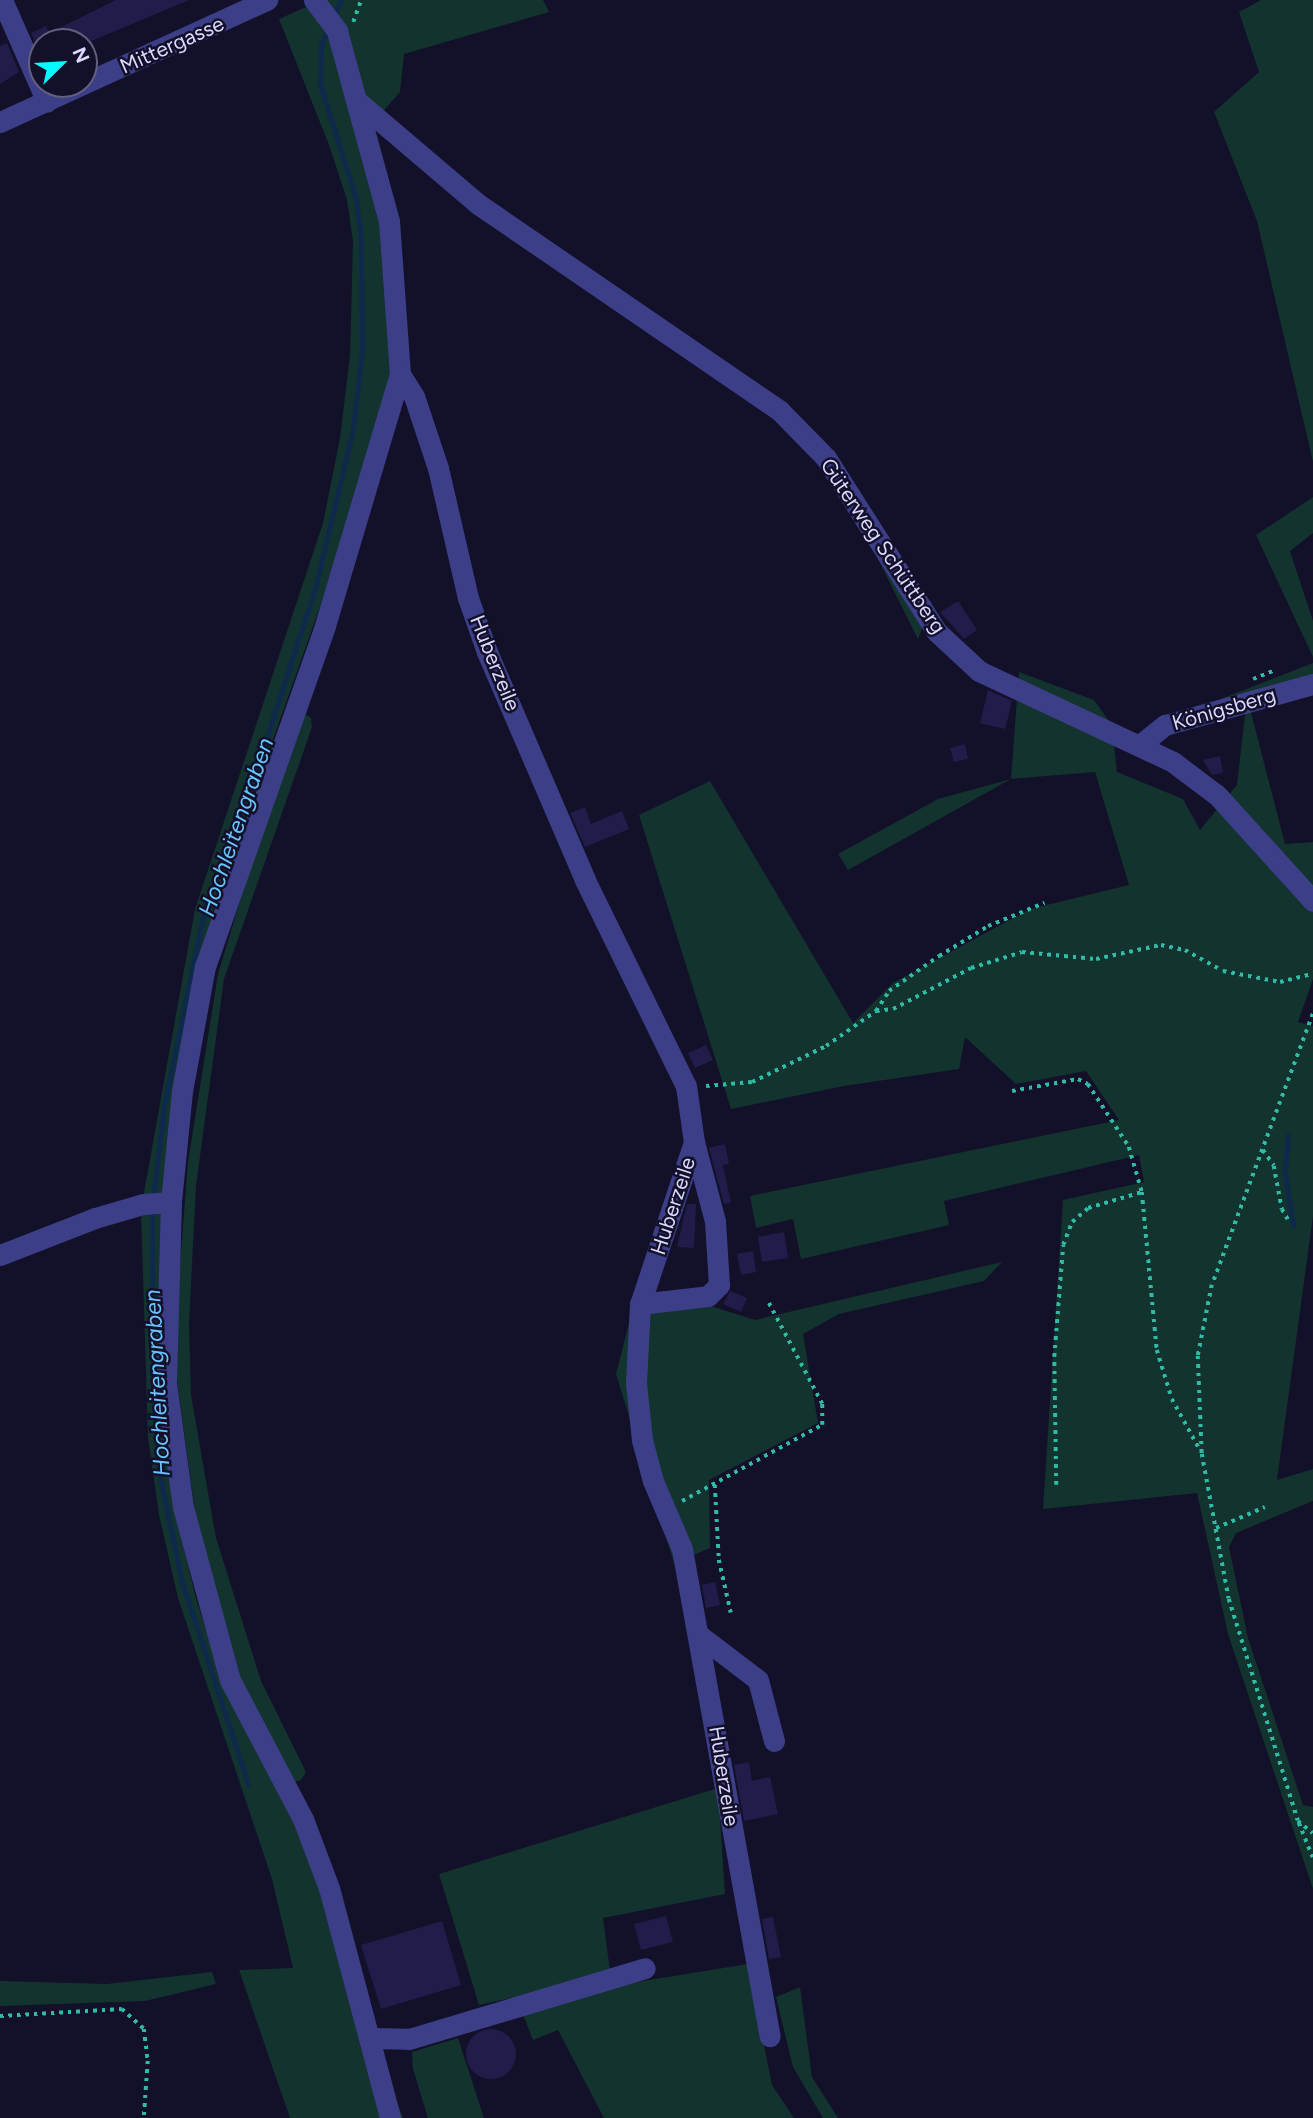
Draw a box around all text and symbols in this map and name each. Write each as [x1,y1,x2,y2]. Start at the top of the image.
street label: Mittergasse [116,11,228,79]
north arrow [28,28,98,98]
text: N [67,44,94,66]
street label: Güterweg Schüttberg [815,454,951,638]
street label: Huberzeile [464,611,526,715]
street label: Königsberg [1169,682,1279,736]
water label: Hochleitengraben [193,734,279,920]
street label: Huberzeile [645,1154,701,1258]
water label: Hochleitengraben [138,1289,176,1477]
street label: Huberzeile [704,1724,744,1828]

